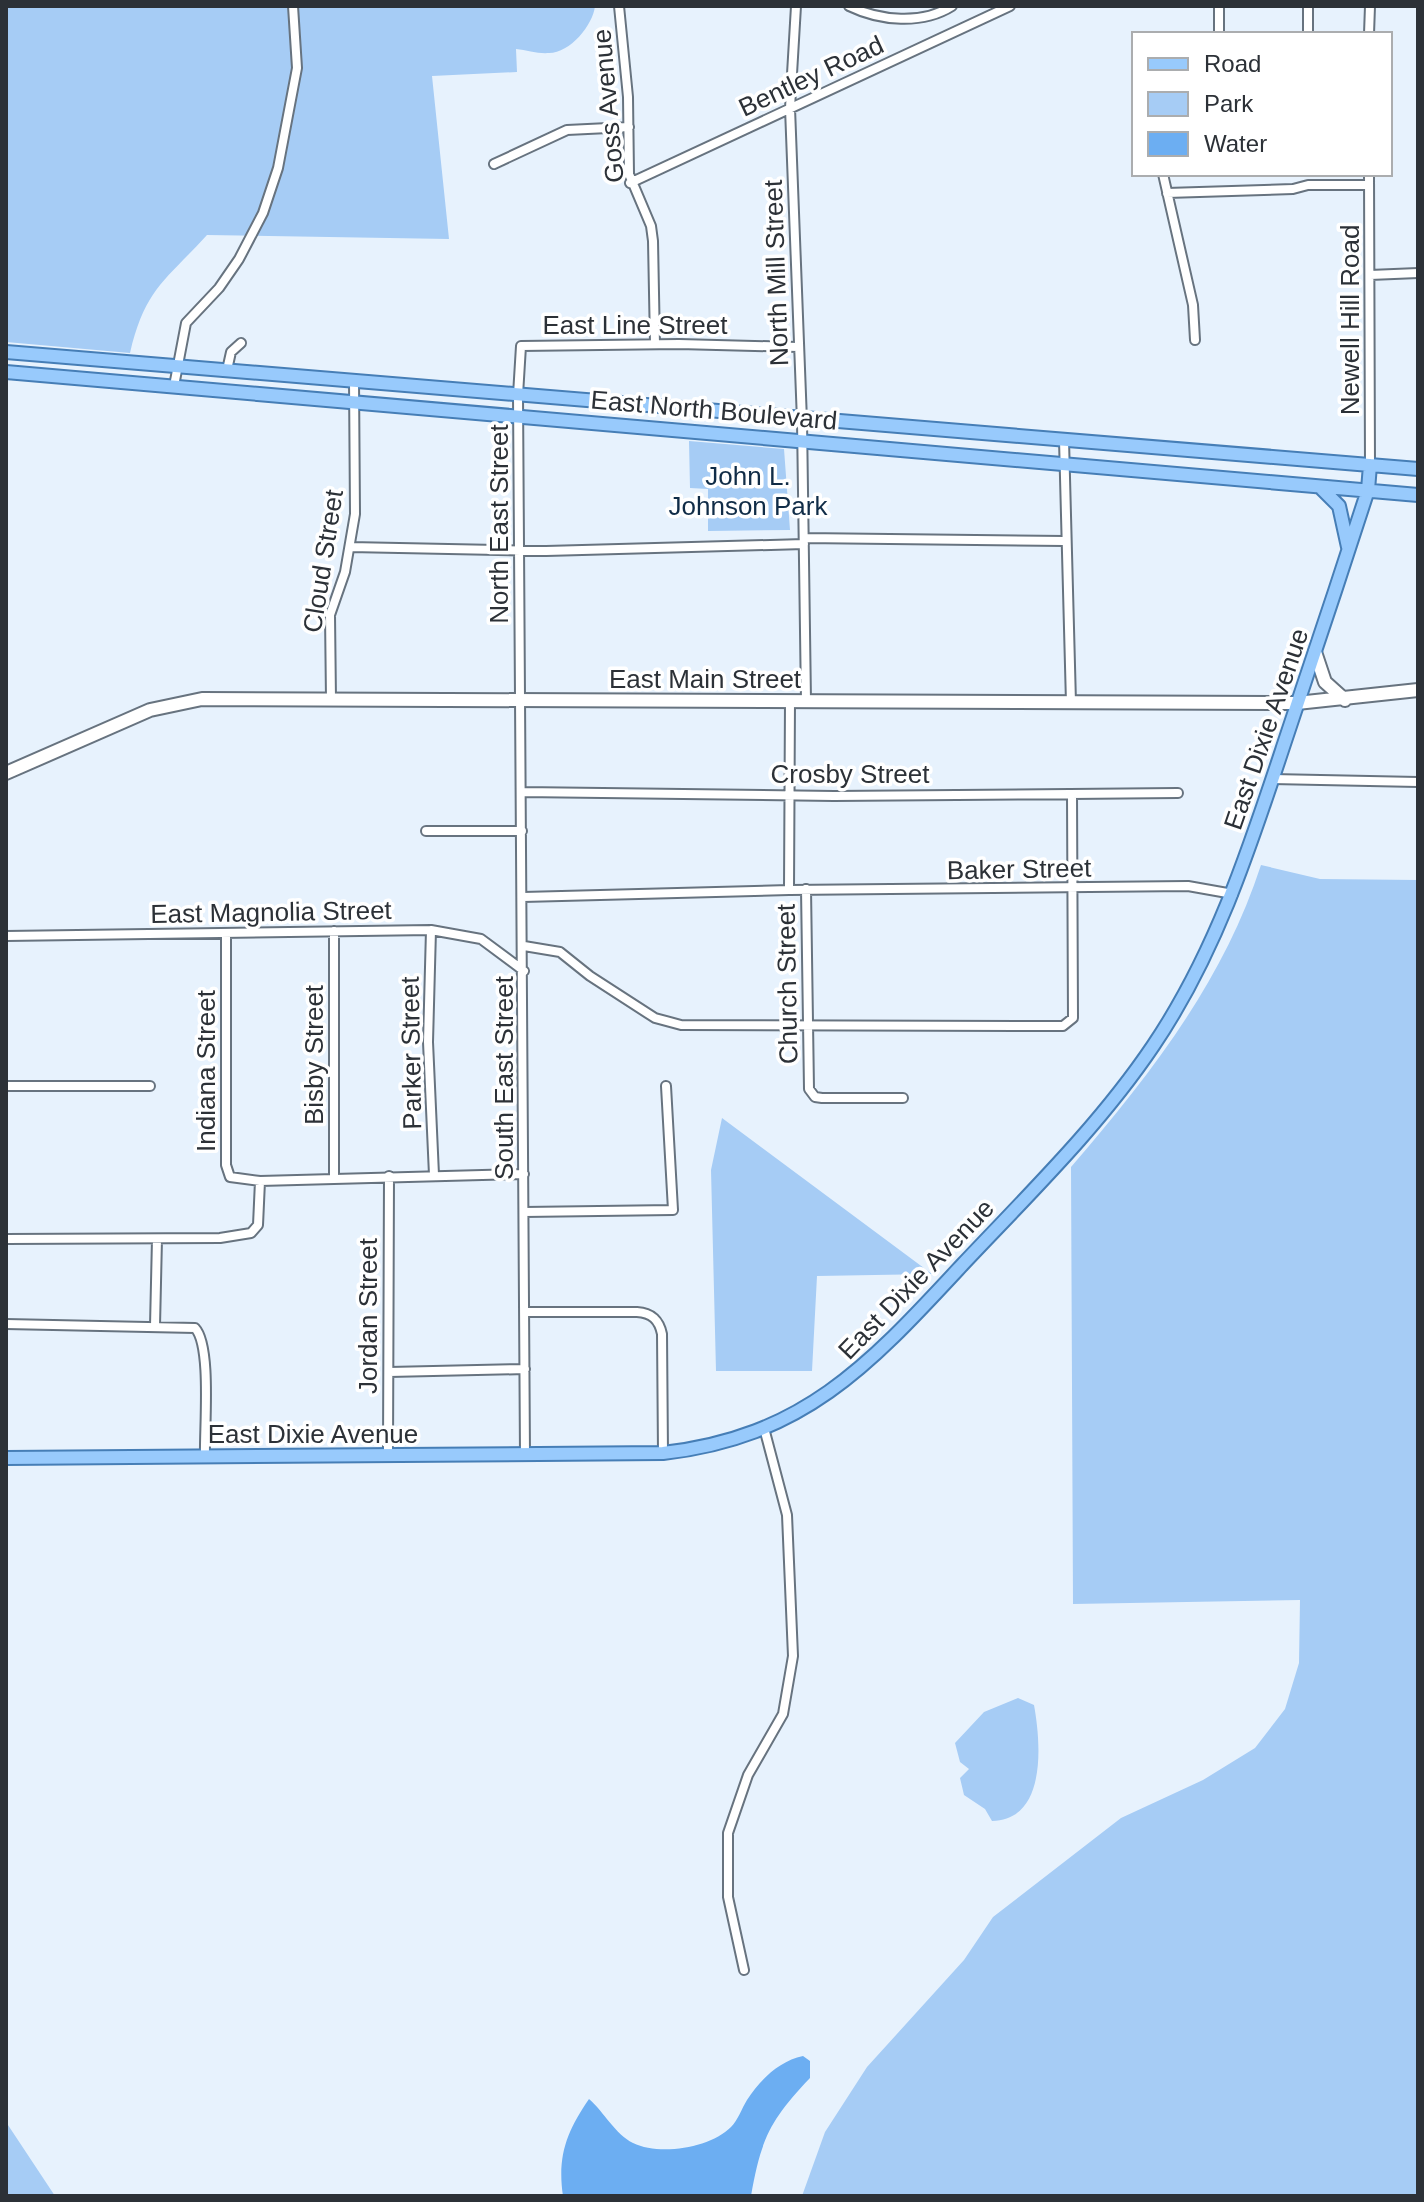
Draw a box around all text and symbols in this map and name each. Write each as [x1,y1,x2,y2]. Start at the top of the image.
street label: Goss Avenue [586,28,630,184]
street label: Bentley Road [734,29,888,123]
legend [1132,32,1392,176]
text: Road [1204,50,1261,77]
text: Park [1204,90,1254,117]
text: Water [1204,130,1267,157]
street label: North Mill Street [758,179,794,367]
street label: Newell Hill Road [1335,225,1365,415]
street label: East Line Street [543,310,728,340]
street label: East North Boulevard [590,384,838,436]
street label: North East Street [484,424,514,624]
park label: John L. Johnson Park [669,461,828,521]
street label: Cloud Street [297,487,349,635]
street label: East Dixie Avenue [1218,625,1314,833]
street label: East Main Street [609,664,802,694]
street label: Crosby Street [771,759,930,789]
street label: Baker Street [946,853,1092,885]
street label: East Magnolia Street [150,895,393,929]
street label: Church Street [771,903,803,1064]
street label: Parker Street [395,975,427,1130]
street label: South East Street [489,975,519,1180]
street label: Bisby Street [299,984,329,1125]
street label: Indiana Street [191,989,221,1152]
street label: East Dixie Avenue [832,1193,1000,1365]
street label: Jordan Street [353,1237,383,1394]
street label: East Dixie Avenue [208,1419,418,1449]

